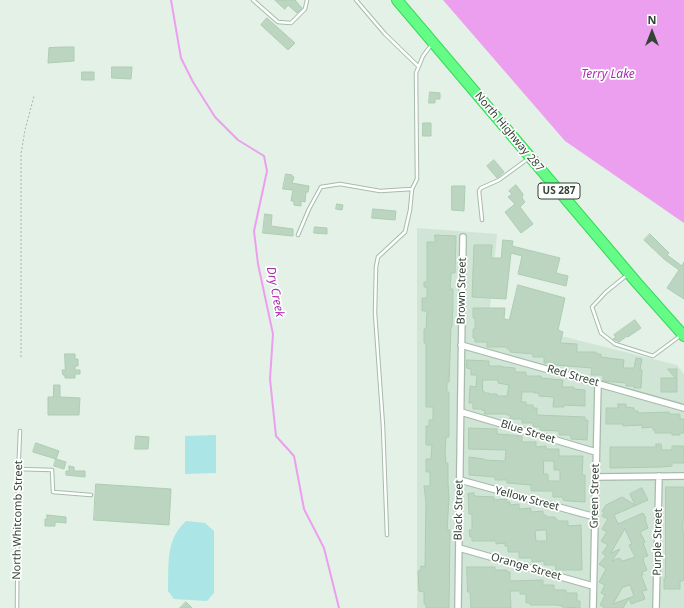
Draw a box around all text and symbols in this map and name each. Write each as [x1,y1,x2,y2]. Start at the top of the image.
north arrow [632,12,672,52]
text: N [648,12,656,27]
water label: Terry Lake [581,68,635,82]
street label: North Highway 287 [472,89,546,175]
road number: US 287 [538,183,580,199]
street label: Brown Street [455,257,469,325]
water label: Dry Creek [263,266,287,318]
street label: Red Street [546,362,600,390]
street label: Blue Street [499,417,557,447]
street label: North Whitcomb Street [10,460,26,580]
street label: Green Street [588,463,602,529]
street label: Black Street [452,479,466,541]
street label: Yellow Street [493,484,561,514]
street label: Purple Street [651,508,665,576]
street label: Orange Street [489,551,563,583]

